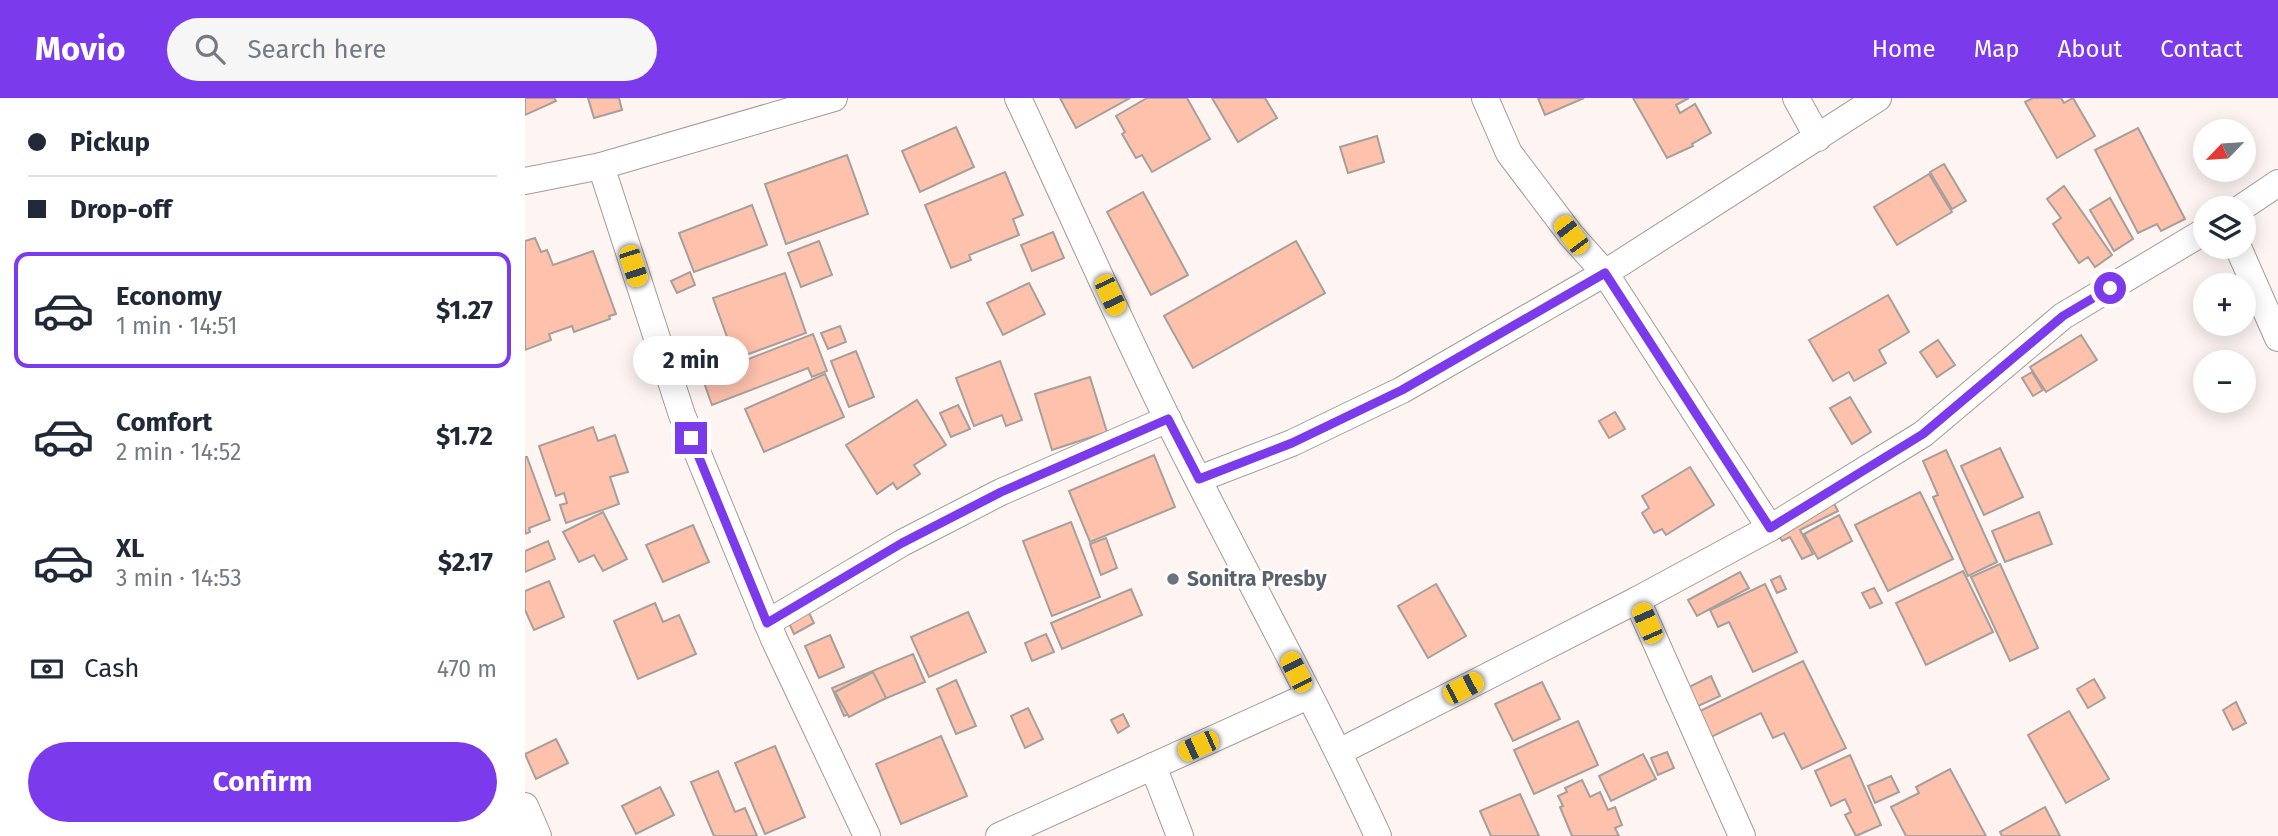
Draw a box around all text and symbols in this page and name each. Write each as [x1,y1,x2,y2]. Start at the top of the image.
search box [167,18,657,81]
text: Movio [35,29,125,69]
icon: search [191,30,229,68]
text: Search here [247,34,386,65]
text: Home [1872,35,1936,63]
text: Map [1974,35,2020,63]
text: About [2058,35,2122,63]
text: Contact [2160,35,2243,63]
north arrow [2193,119,2256,182]
map controls [2193,119,2256,413]
text: Pickup [70,127,150,158]
text: Drop-off [70,194,172,225]
button: layers [2193,196,2256,259]
car [1550,212,1593,258]
car [617,243,650,289]
car [1092,272,1129,318]
route start [2094,272,2126,304]
button: + [2193,273,2256,336]
icon: car [32,279,95,342]
text: Economy [116,281,222,312]
text: $1.27 [436,295,493,326]
text: 1 min · 14:51 [116,312,238,340]
callout: 2 min [633,336,749,386]
text: 2 min [663,346,719,374]
button: − [2193,350,2256,413]
icon: car [32,405,95,468]
text: Comfort [116,407,212,438]
text: $1.72 [436,421,493,452]
route end [675,422,707,454]
text: 2 min · 14:52 [116,438,241,466]
icon: car [32,531,95,594]
text: XL [116,533,144,564]
text: $2.17 [438,547,493,578]
text: 3 min · 14:53 [116,564,242,592]
place label: Sonitra Presby [1187,566,1327,592]
marker: Sonitra Presby [1165,571,1181,587]
car [1629,600,1666,646]
car [1278,649,1315,695]
icon: cash [28,650,66,688]
text: Cash [84,653,140,684]
text: 470 m [437,655,497,683]
car [1440,669,1487,707]
car [1175,728,1222,764]
button: Confirm [28,742,497,822]

